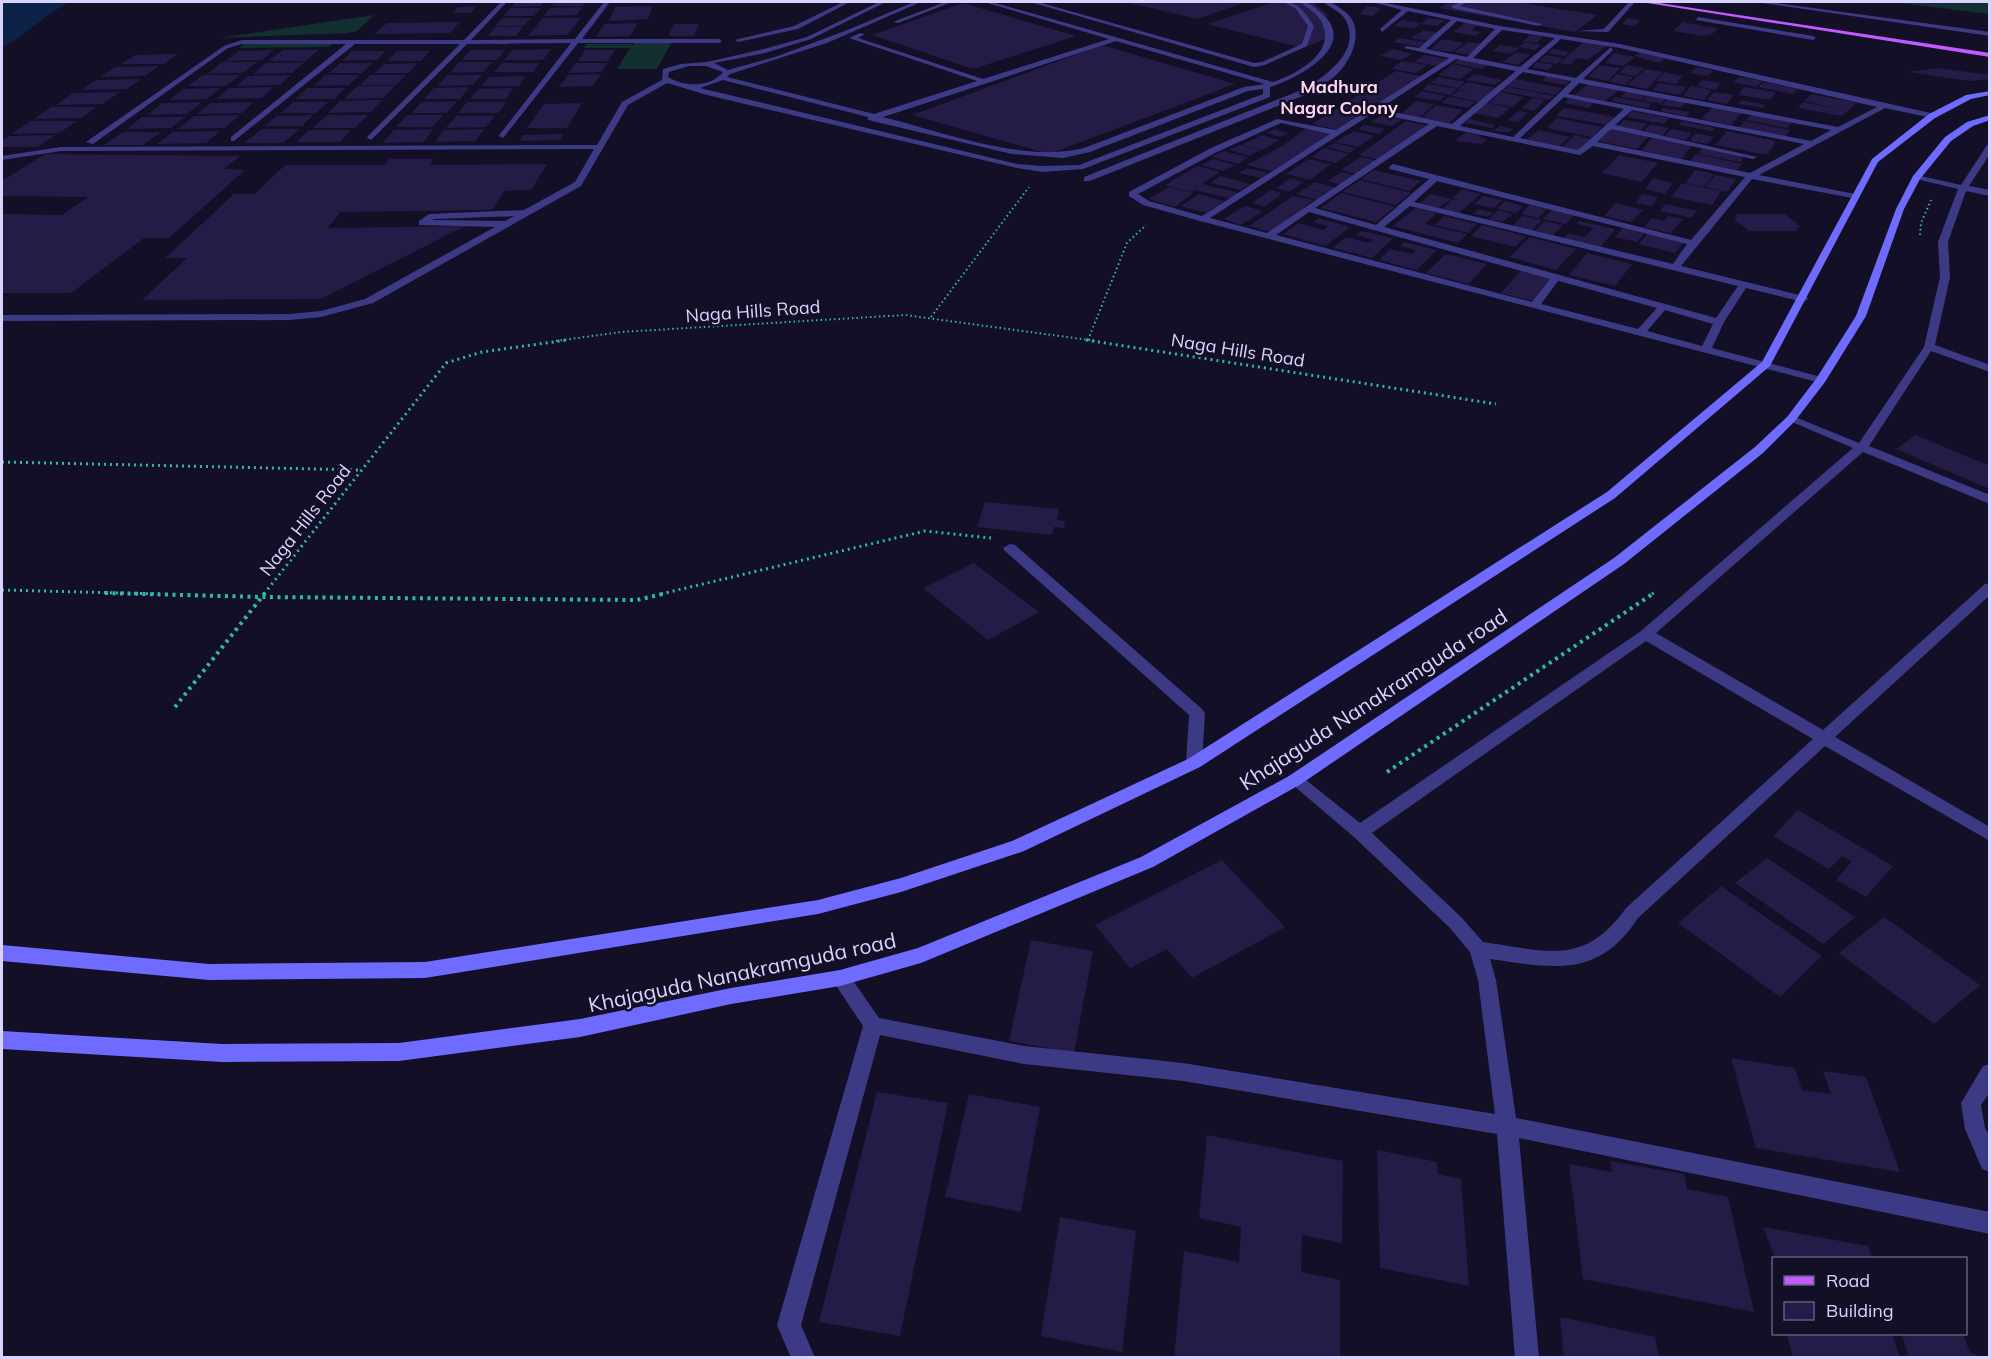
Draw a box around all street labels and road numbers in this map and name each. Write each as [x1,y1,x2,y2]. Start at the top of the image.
street label: Naga Hills Road [685,295,821,327]
street label: Naga Hills Road [1170,328,1306,372]
street label: Naga Hills Road [254,460,356,580]
street label: Khajaguda Nanakramguda road [1234,603,1512,795]
street label: Khajaguda Nanakramguda road [586,927,898,1017]

